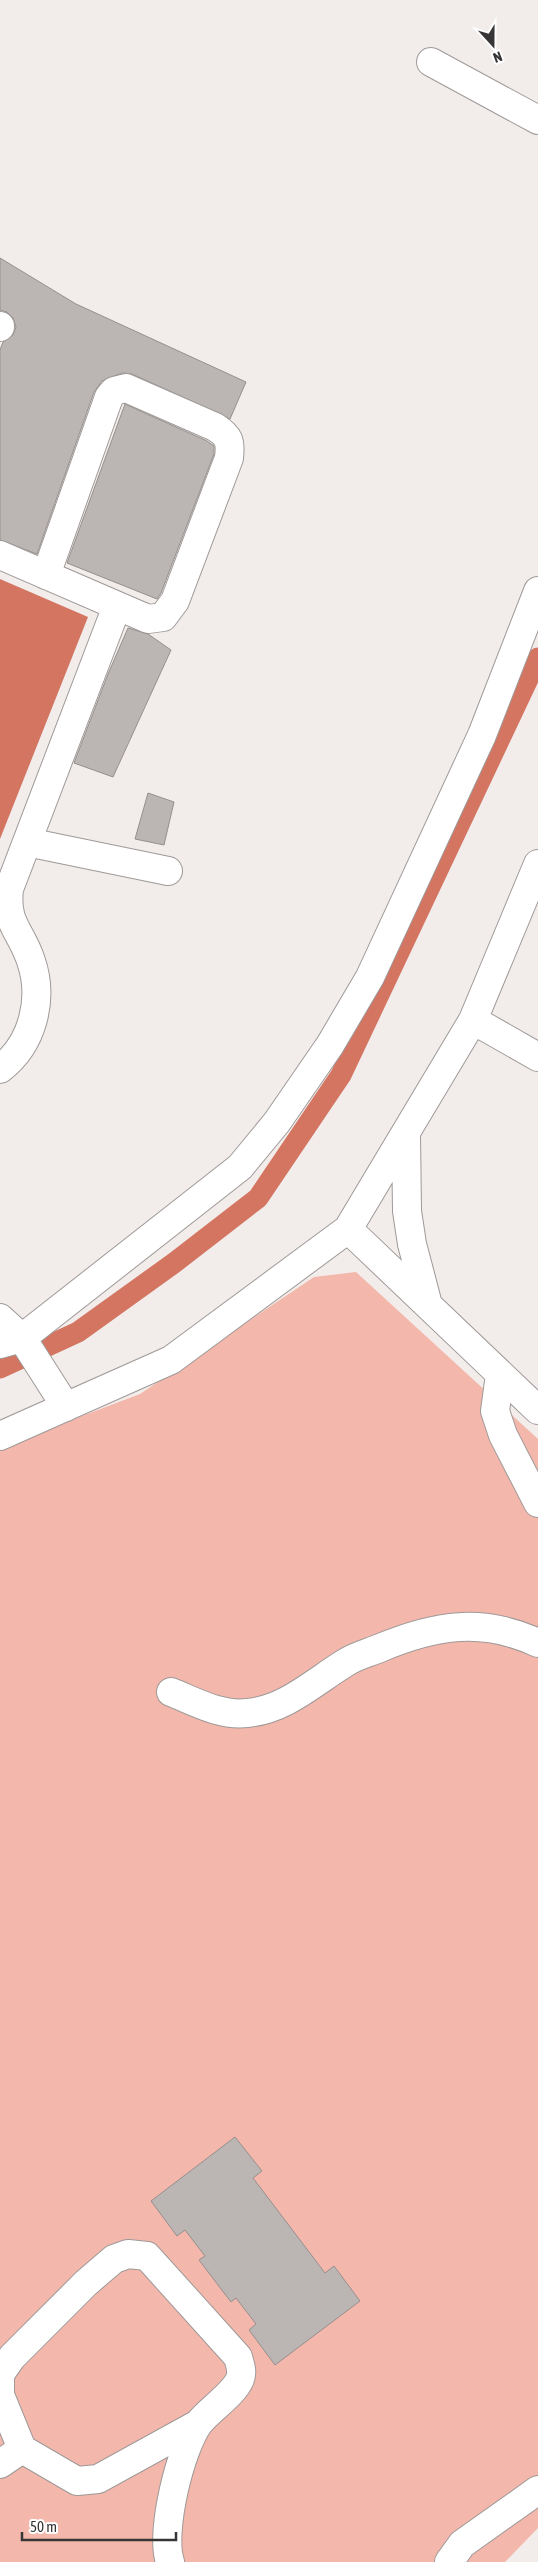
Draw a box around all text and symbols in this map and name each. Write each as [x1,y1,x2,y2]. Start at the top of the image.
north arrow [468,20,518,70]
text: N [491,48,504,66]
scale bar [22,2510,176,2542]
text: 50 m [30,2518,57,2535]

